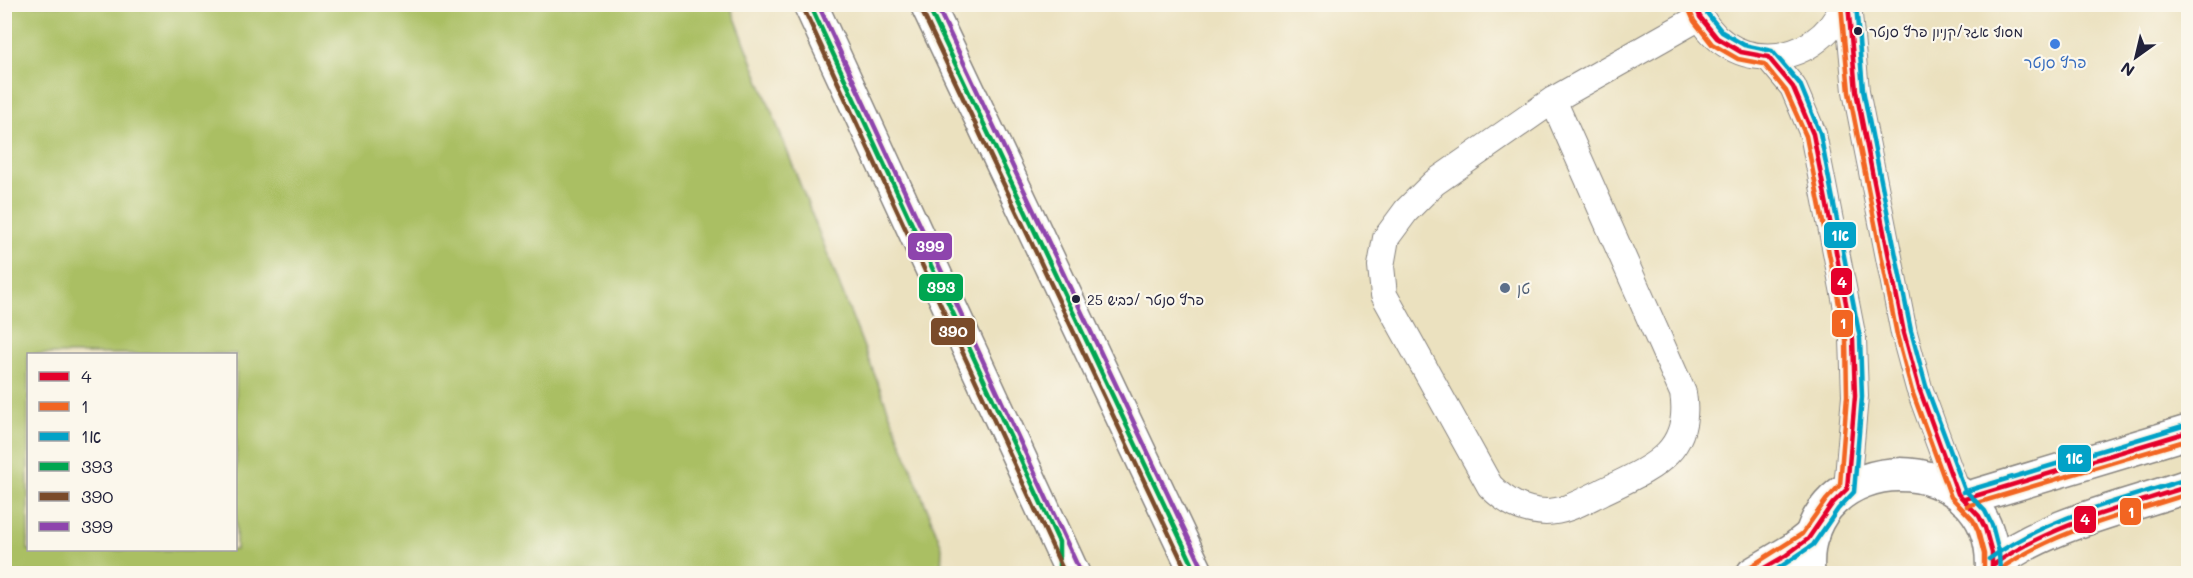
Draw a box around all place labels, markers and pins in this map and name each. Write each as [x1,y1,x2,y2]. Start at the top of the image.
place label: מסוף אגד/קניון פרץ סנטר [1869,22,2023,41]
marker: מסוף אגד/קניון פרץ סנטר [1852,25,1864,37]
marker: פרץ סנטר [2048,37,2062,51]
place label: פרץ סנטר [2024,52,2086,72]
place label: טן [1517,278,1530,298]
marker: טן [1498,281,1512,295]
place label: פרץ סנטר /כביש 25 [1087,290,1204,309]
marker: פרץ סנטר /כביש 25 [1070,293,1082,305]

